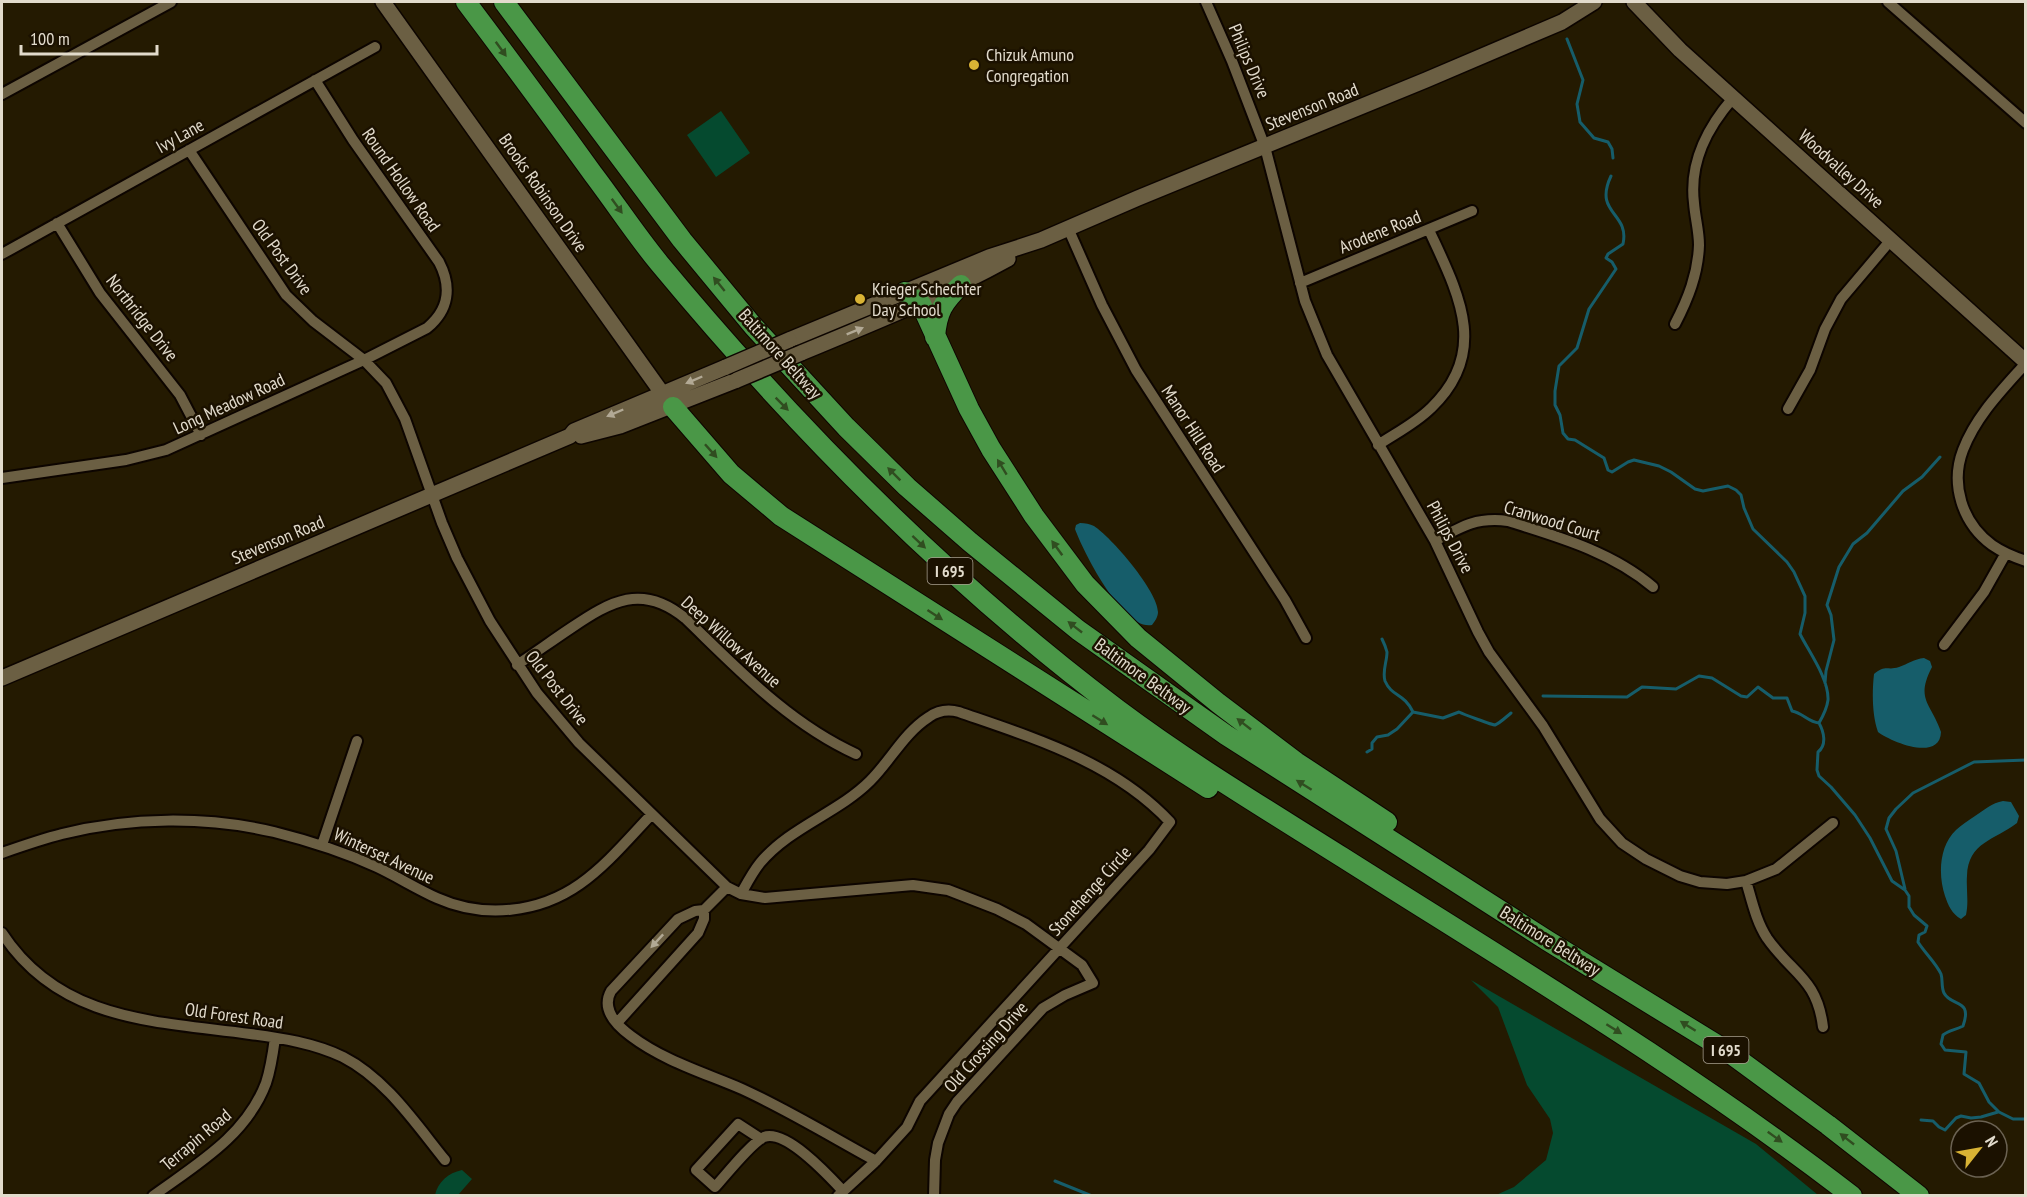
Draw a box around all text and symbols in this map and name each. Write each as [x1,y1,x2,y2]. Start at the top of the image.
scale bar [21,18,158,56]
street label: Philips Drive [1224,20,1275,101]
text: 100 m [30,27,70,50]
one-way arrow [495,40,507,56]
place label: Chizuk Amuno Congregation [986,43,1074,87]
marker: Chizuk Amuno Congregation [967,58,981,72]
street label: Stevenson Road [1262,77,1362,136]
street label: Ivy Lane [152,113,208,158]
street label: Round Hollow Road [357,123,446,236]
street label: Woodvalley Drive [1794,124,1889,213]
street label: Brooks Robinson Drive [494,129,593,256]
one-way arrow [610,198,622,213]
street label: Arodene Road [1335,205,1424,258]
street label: Old Post Drive [247,214,318,299]
street label: Northridge Drive [101,270,183,366]
one-way arrow [712,276,725,292]
place label: Krieger Schechter Day School [872,277,981,321]
marker: Krieger Schechter Day School [853,292,867,306]
street label: Baltimore Beltway [734,304,827,404]
one-way arrow [846,326,864,336]
street label: Long Meadow Road [169,368,288,439]
one-way arrow [685,375,703,385]
street label: Manor Hill Road [1157,381,1230,477]
one-way arrow [774,396,788,410]
one-way arrow [606,409,624,418]
one-way arrow [704,444,718,459]
one-way arrow [996,459,1007,475]
one-way arrow [887,467,901,481]
street label: Cranwood Court [1501,495,1603,546]
street label: Philips Drive [1422,497,1479,577]
street label: Stevenson Road [228,510,328,569]
one-way arrow [912,535,927,549]
one-way arrow [1051,540,1063,556]
road number: I 695 [928,558,972,584]
street label: Deep Willow Avenue [677,591,786,693]
one-way arrow [927,610,943,621]
one-way arrow [1067,621,1082,633]
street label: Baltimore Beltway [1090,633,1196,719]
street label: Old Post Drive [521,646,594,730]
one-way arrow [1092,715,1108,726]
one-way arrow [1237,718,1252,730]
one-way arrow [1296,779,1312,790]
street label: Winterset Avenue [330,822,438,889]
street label: Stonehenge Circle [1043,841,1136,940]
street label: Baltimore Beltway [1496,901,1605,981]
one-way arrow [651,933,664,948]
street label: Old Crossing Drive [939,996,1033,1097]
street label: Old Forest Road [184,997,285,1034]
one-way arrow [1680,1021,1696,1032]
one-way arrow [1605,1023,1622,1034]
road number: I 695 [1704,1037,1748,1063]
street label: Terrapin Road [156,1104,236,1176]
north arrow [1949,1119,2009,1179]
one-way arrow [1768,1131,1783,1143]
text: N [1981,1132,2003,1150]
one-way arrow [1839,1133,1855,1145]

